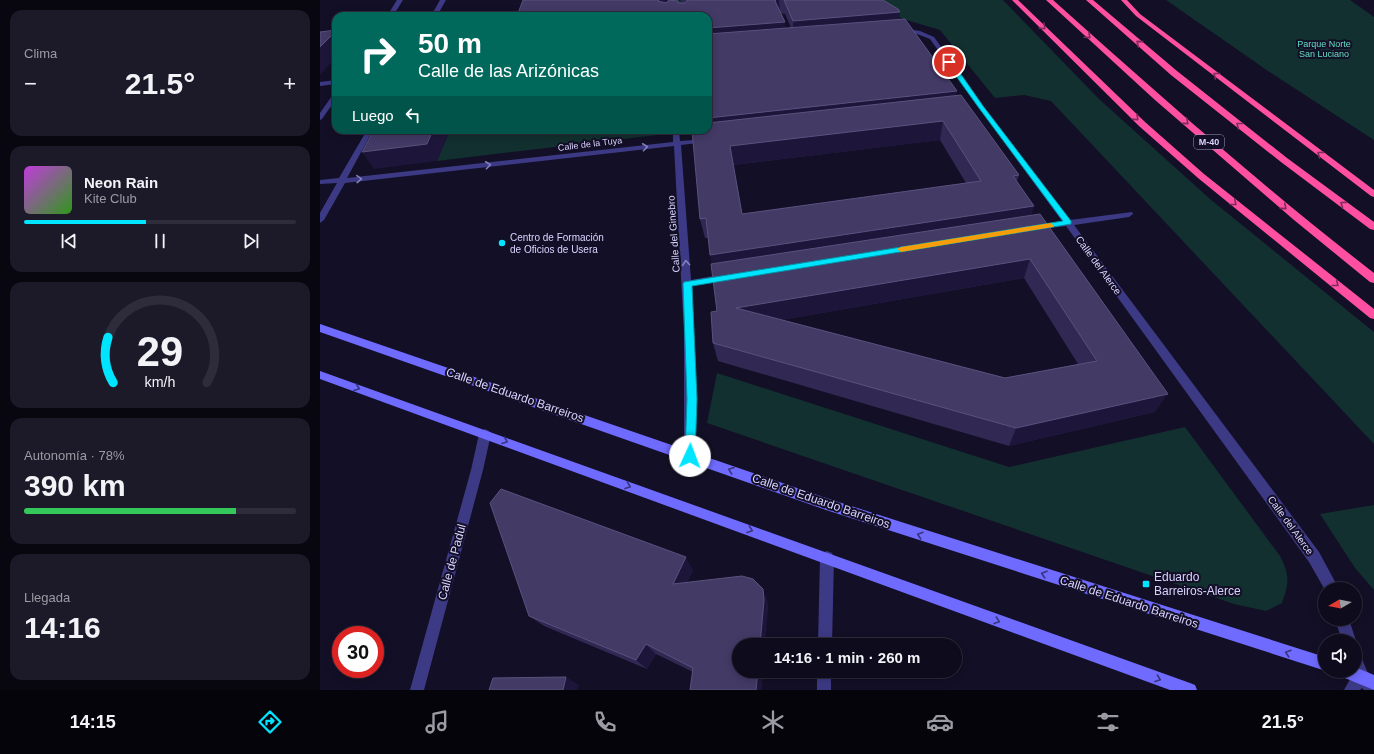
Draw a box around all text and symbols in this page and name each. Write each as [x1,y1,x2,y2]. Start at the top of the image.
one-way arrow [1038,22,1046,30]
icon: right [352,28,404,80]
text: 50 m [418,28,482,59]
one-way arrow [1083,31,1091,39]
park label: Parque Norte San Luciano [1297,39,1351,59]
one-way arrow [1136,40,1143,47]
pin [932,45,966,79]
text: Clima [24,46,57,61]
icon: arrive [938,51,960,73]
text: Calle de las Arizónicas [418,61,599,81]
text: 21.5° [125,67,195,100]
text: − [24,71,37,96]
text: + [283,71,296,96]
one-way arrow [1214,73,1221,80]
icon: left [402,104,424,126]
text: Luego [352,107,394,124]
one-way arrow [1131,113,1139,121]
one-way arrow [1181,117,1188,124]
one-way arrow [1237,123,1244,130]
street label: Calle de la Tuya [557,135,623,153]
road number: M-40 [1194,135,1224,149]
one-way arrow [642,142,648,151]
one-way arrow [1318,151,1325,158]
one-way arrow [485,161,491,170]
text: Neon Rain [84,174,158,191]
one-way arrow [356,175,362,184]
text: Kite Club [84,191,137,206]
street label: Calle del Ginebro [665,195,682,273]
one-way arrow [1230,198,1237,205]
one-way arrow [1279,202,1287,209]
one-way arrow [1340,202,1347,209]
icon: previous [58,230,80,252]
icon: pause [149,230,171,252]
icon: next [240,230,262,252]
place label: Centro de Formación de Oficios de Usera [510,232,604,255]
street label: Calle del Alerce [1074,234,1124,297]
marker: Centro de Formación de Oficios de Usera [497,238,507,248]
one-way arrow [681,260,690,266]
one-way arrow [1331,280,1338,287]
text: 29 [137,328,183,375]
street label: Calle de Eduardo Barreiros [444,365,586,425]
text: km/h [145,374,176,390]
one-way arrow [353,383,360,391]
position arrow [669,435,711,477]
one-way arrow [502,437,509,445]
text: Autonomía · 78% [24,448,124,463]
one-way arrow [728,466,735,475]
text: 390 km [24,469,126,502]
street label: Calle de Eduardo Barreiros [750,471,892,531]
one-way arrow [624,481,631,489]
street label: Calle del Alerce [1266,494,1316,557]
street label: Calle de Padul [435,522,469,602]
one-way arrow [746,525,753,533]
one-way arrow [917,531,924,540]
one-way arrow [1041,570,1048,579]
place label: Eduardo Barreiros-Alerce [1154,570,1241,598]
street label: Calle de Eduardo Barreiros [1058,573,1200,631]
marker: Eduardo Barreiros-Alerce [1141,579,1151,589]
north arrow [1318,582,1362,626]
map controls [1318,582,1362,678]
text: Llegada [24,590,70,605]
text: 14:16 [24,611,101,644]
one-way arrow [994,616,1001,624]
speed limit sign: 30 [332,626,384,678]
button: sound [1318,634,1362,678]
text: 14:16 · 1 min · 260 m [774,649,920,666]
one-way arrow [1285,649,1292,658]
one-way arrow [1155,674,1162,682]
icon: directions [256,708,284,736]
icon: music [423,708,451,736]
icon: phone [591,708,619,736]
icon: climate [759,708,787,736]
icon: car [926,708,954,736]
icon: filters [1094,708,1122,736]
text: 14:15 [70,712,116,732]
text: 21.5° [1262,712,1304,732]

